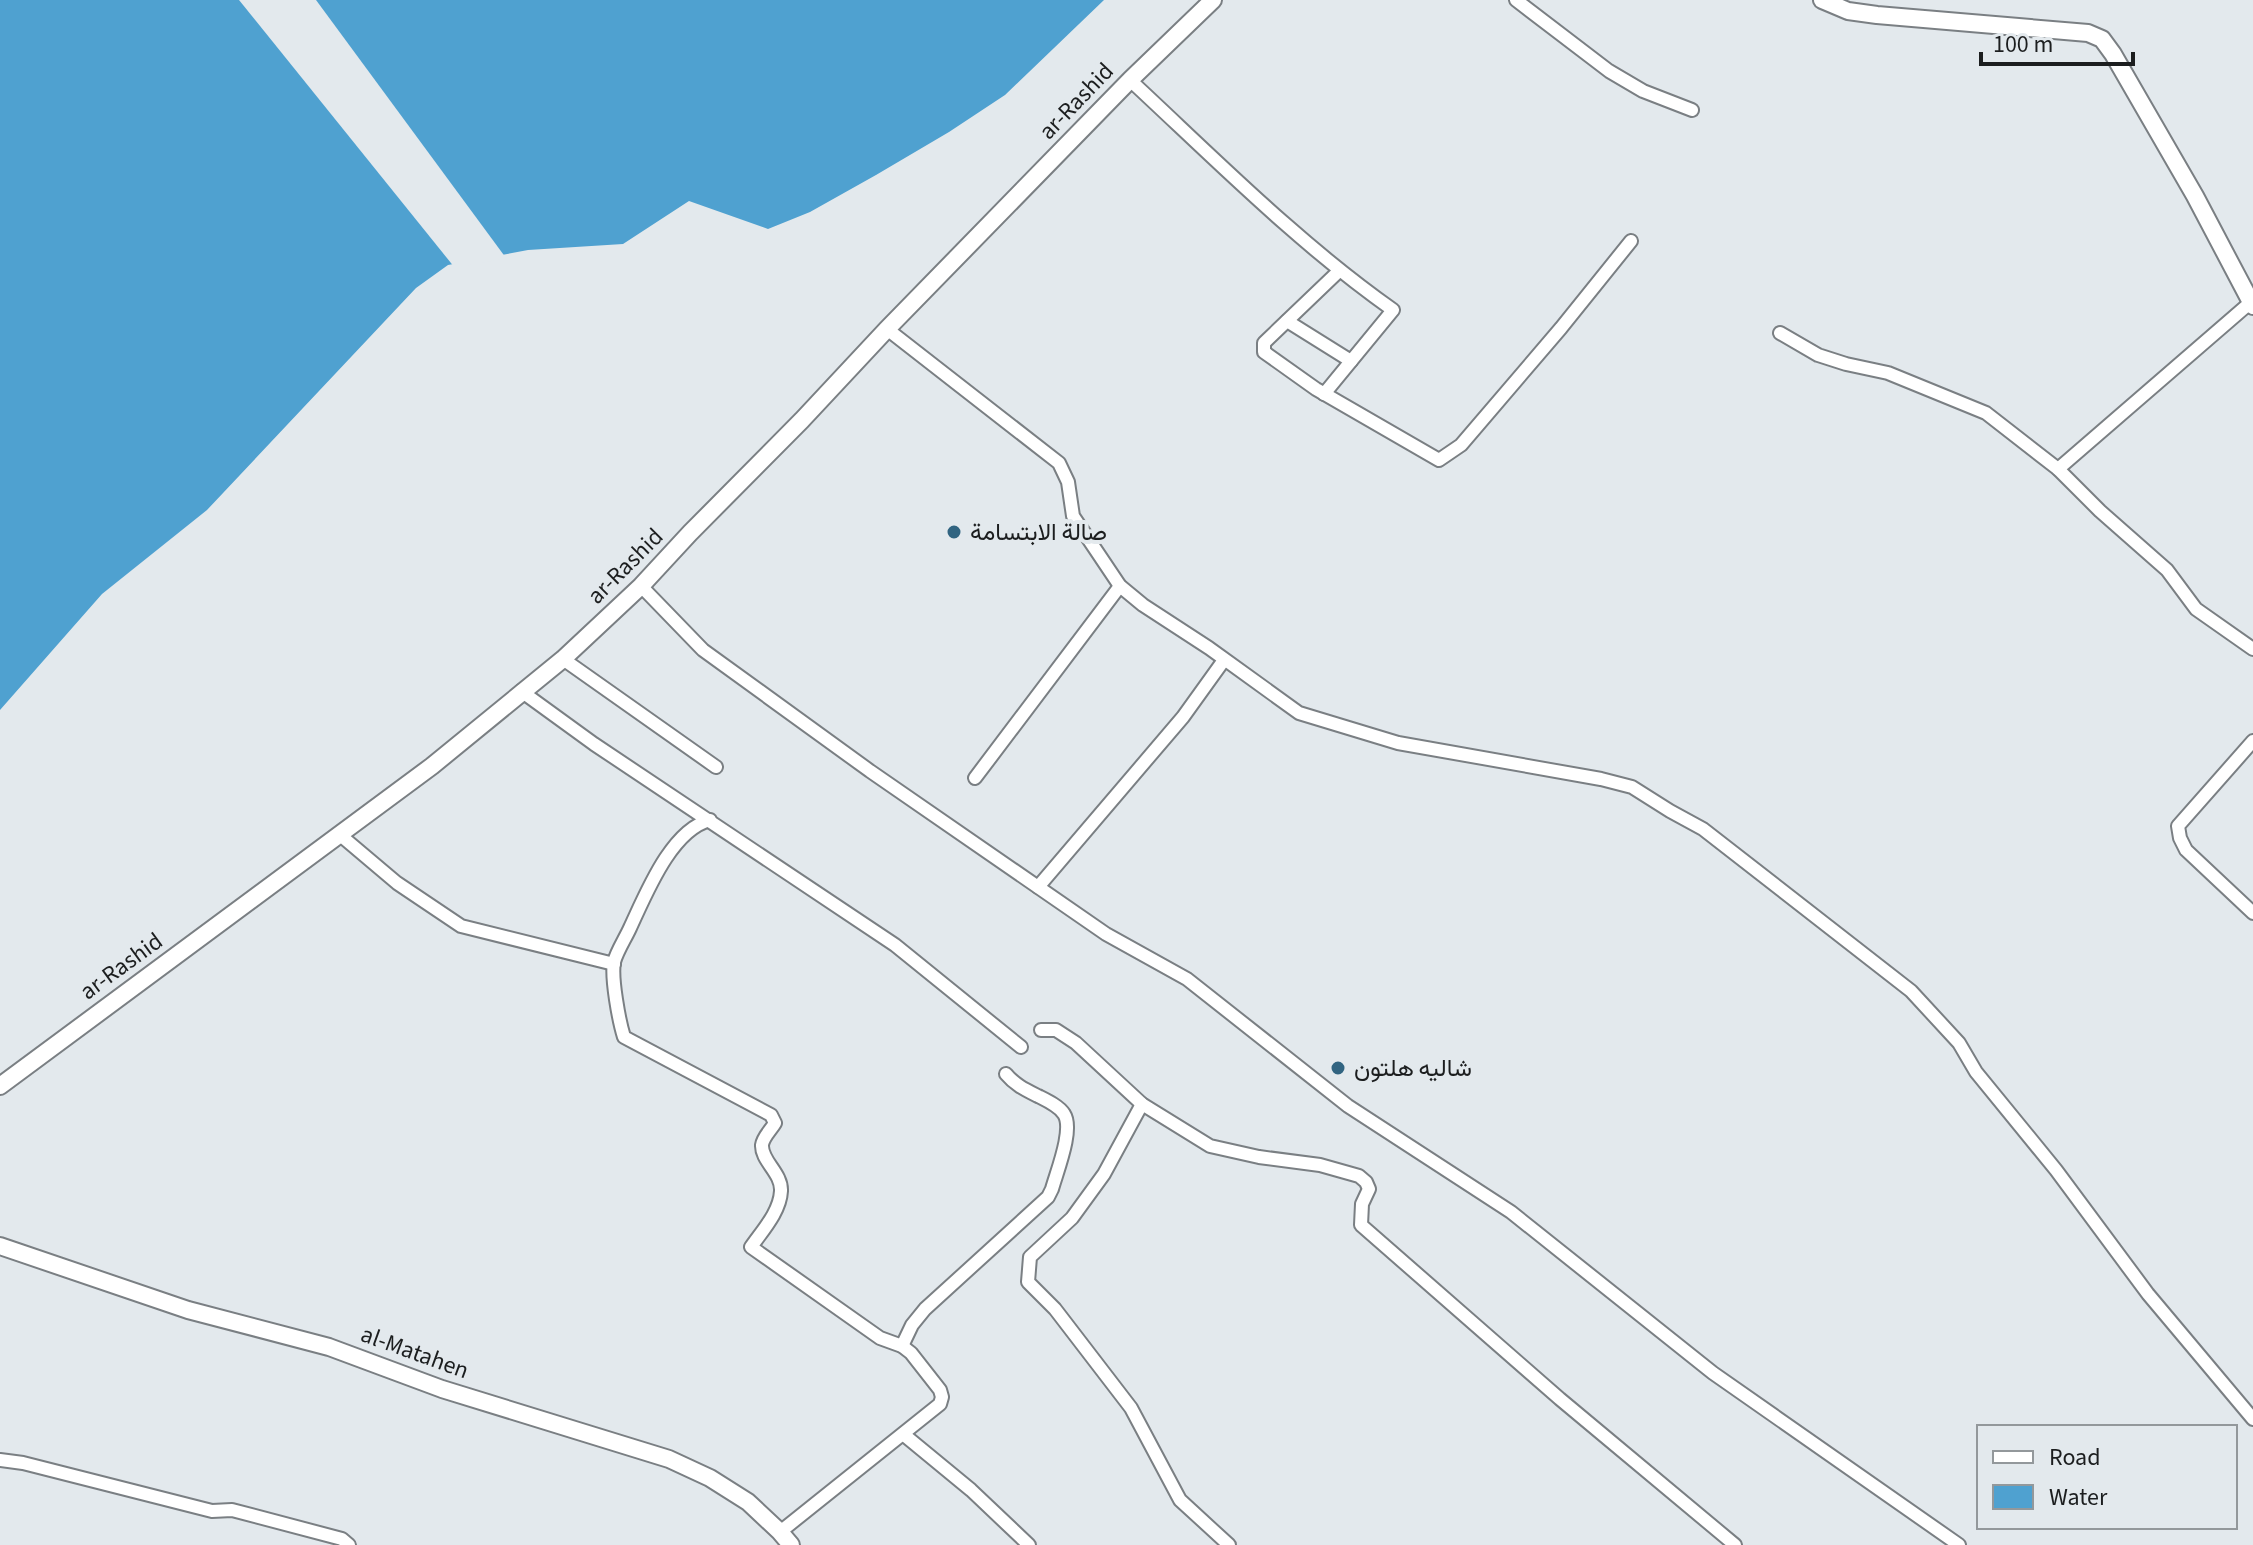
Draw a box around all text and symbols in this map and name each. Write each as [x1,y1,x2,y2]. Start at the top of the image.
scale bar [1981,16,2133,66]
text: 100 m [1993,27,2053,62]
street label: ar-Rashid [1031,55,1122,148]
place label: صالة الابتسامة [970,515,1107,550]
street label: ar-Rashid [579,520,671,612]
marker: صالة الابتسامة [945,523,963,541]
street label: ar-Rashid [72,924,170,1009]
place label: شاليه هلتون [1354,1051,1472,1086]
marker: شاليه هلتون [1329,1059,1347,1077]
street label: al-Matahen [356,1317,474,1388]
legend [1977,1425,2237,1529]
text: Road [2049,1440,2101,1475]
text: Water [2049,1480,2108,1515]

